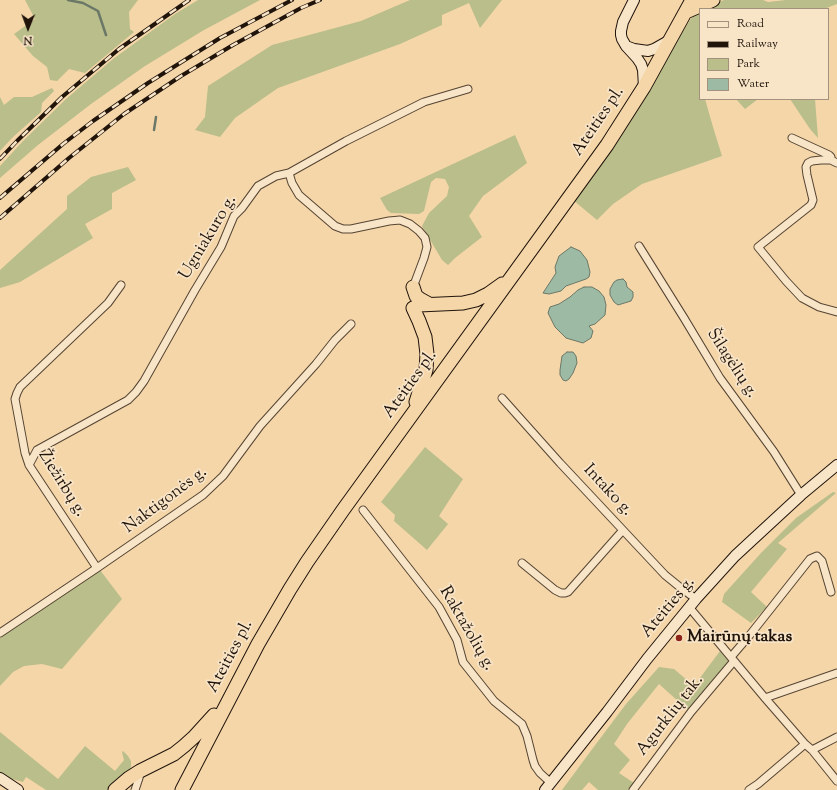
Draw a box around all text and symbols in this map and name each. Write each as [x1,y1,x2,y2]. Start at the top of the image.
north arrow [8,8,48,48]
legend [699,8,829,100]
text: Road [737,15,764,33]
text: N [23,32,32,48]
text: Railway [737,35,778,53]
text: Park [737,55,760,73]
text: Water [737,75,769,93]
street label: Ateities pl. [568,83,630,161]
street label: Ugniakuro g. [176,192,242,284]
street label: Šilagėlių g. [701,325,761,403]
street label: Ateities pl. [379,347,443,423]
street label: Žiežirbų g. [33,447,89,521]
street label: Intako g. [578,461,636,521]
street label: Naktigonės g. [120,463,212,539]
street label: Ateities g. [638,573,700,643]
street label: Raktažolių g. [434,583,498,675]
street label: Ateities pl. [203,617,259,697]
place label: Mairūnų takas [687,628,792,648]
marker: Mairūnų takas [674,633,684,643]
street label: Agurklių tak. [633,671,709,761]

